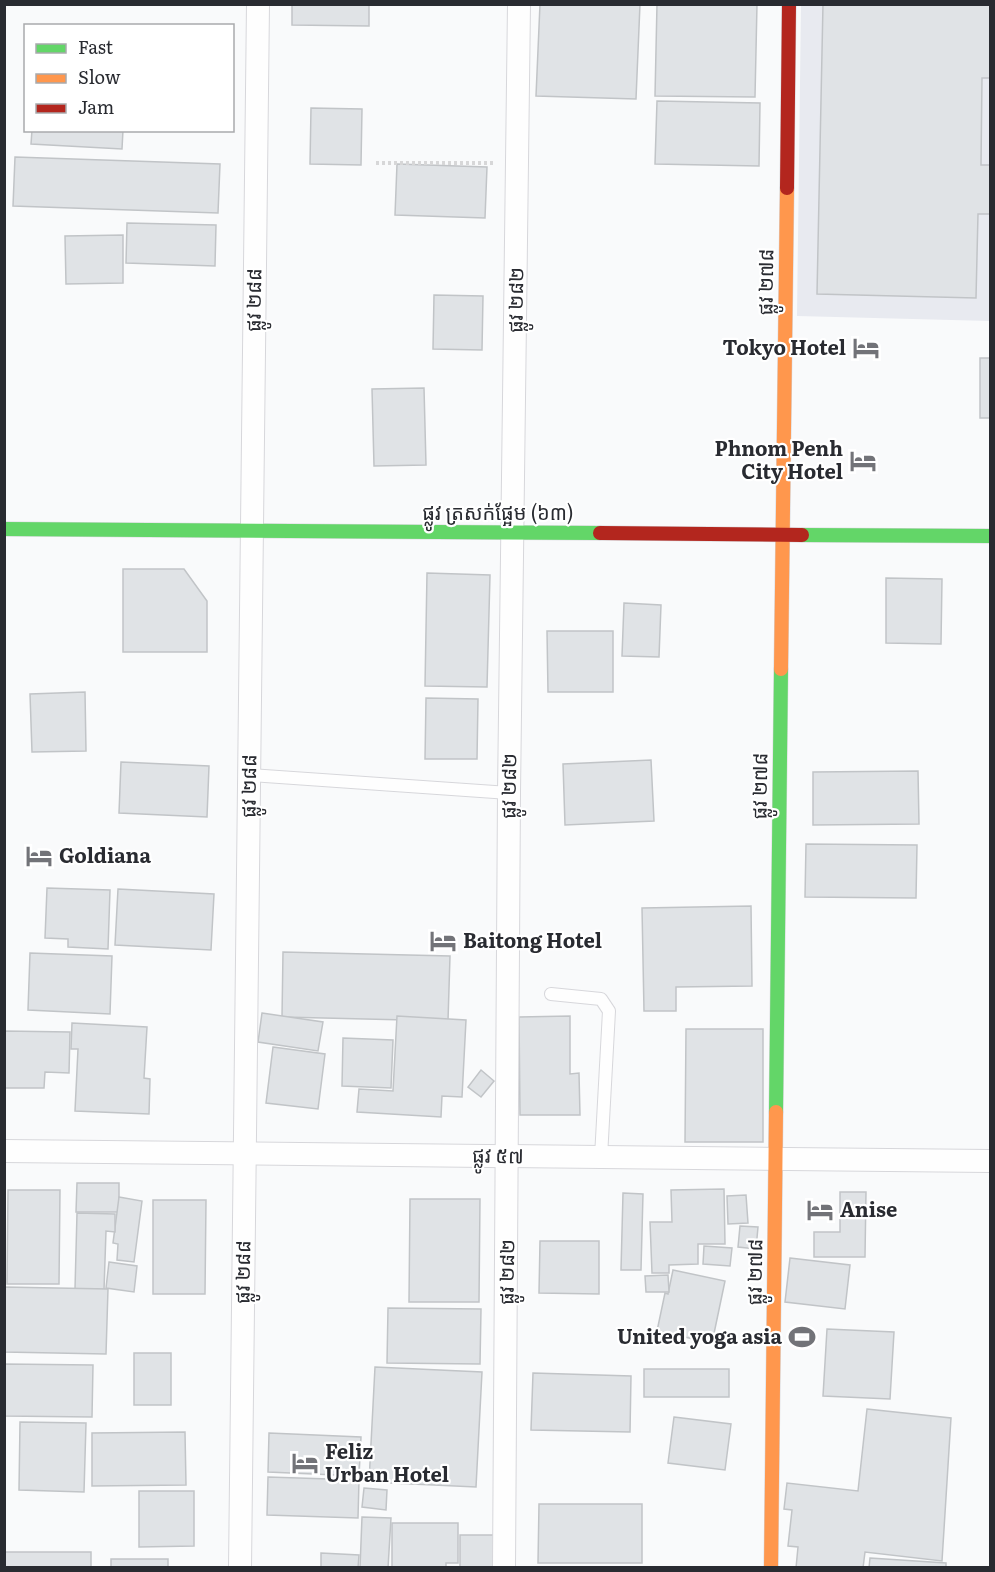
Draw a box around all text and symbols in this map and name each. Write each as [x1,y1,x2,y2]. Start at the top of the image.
legend [24,24,234,132]
text: Fast [78,33,114,60]
text: Slow [78,63,121,90]
text: Jam [78,93,114,120]
street label: ផ្លូវ ២៧៨ [748,248,785,316]
street label: ផ្លូវ ២៨២ [498,267,535,333]
street label: ផ្លូវ ២៨៨ [236,268,273,332]
place label: Tokyo Hotel [723,331,846,361]
hotel icon: Tokyo Hotel [851,333,881,363]
place label: Phnom Penh City Hotel [715,432,843,485]
hotel icon: Phnom Penh City Hotel [848,446,878,476]
street label: ផ្លូវ ត្រសក់ផ្អែម (៦៣) [422,496,574,532]
street label: ផ្លូវ ២៧៨ [742,752,779,820]
street label: ផ្លូវ ២៨២ [491,753,528,819]
street label: ផ្លូវ ២៨៨ [231,754,268,818]
place label: Goldiana [59,839,151,869]
hotel icon: Goldiana [24,841,54,871]
place label: Baitong Hotel [463,924,602,954]
hotel icon: Baitong Hotel [428,926,458,956]
street label: ផ្លូវ ៥៧ [472,1139,524,1175]
place label: Anise [840,1193,897,1223]
hotel icon: Anise [805,1195,835,1225]
street label: ផ្លូវ ២៧៨ [737,1238,774,1306]
street label: ផ្លូវ ២៨២ [489,1239,526,1305]
street label: ផ្លូវ ២៨៨ [225,1240,262,1304]
place label: United yoga asia [617,1320,782,1350]
sports icon: United yoga asia [787,1322,817,1352]
place label: Feliz Urban Hotel [325,1435,449,1488]
hotel icon: Feliz Urban Hotel [290,1448,320,1478]

